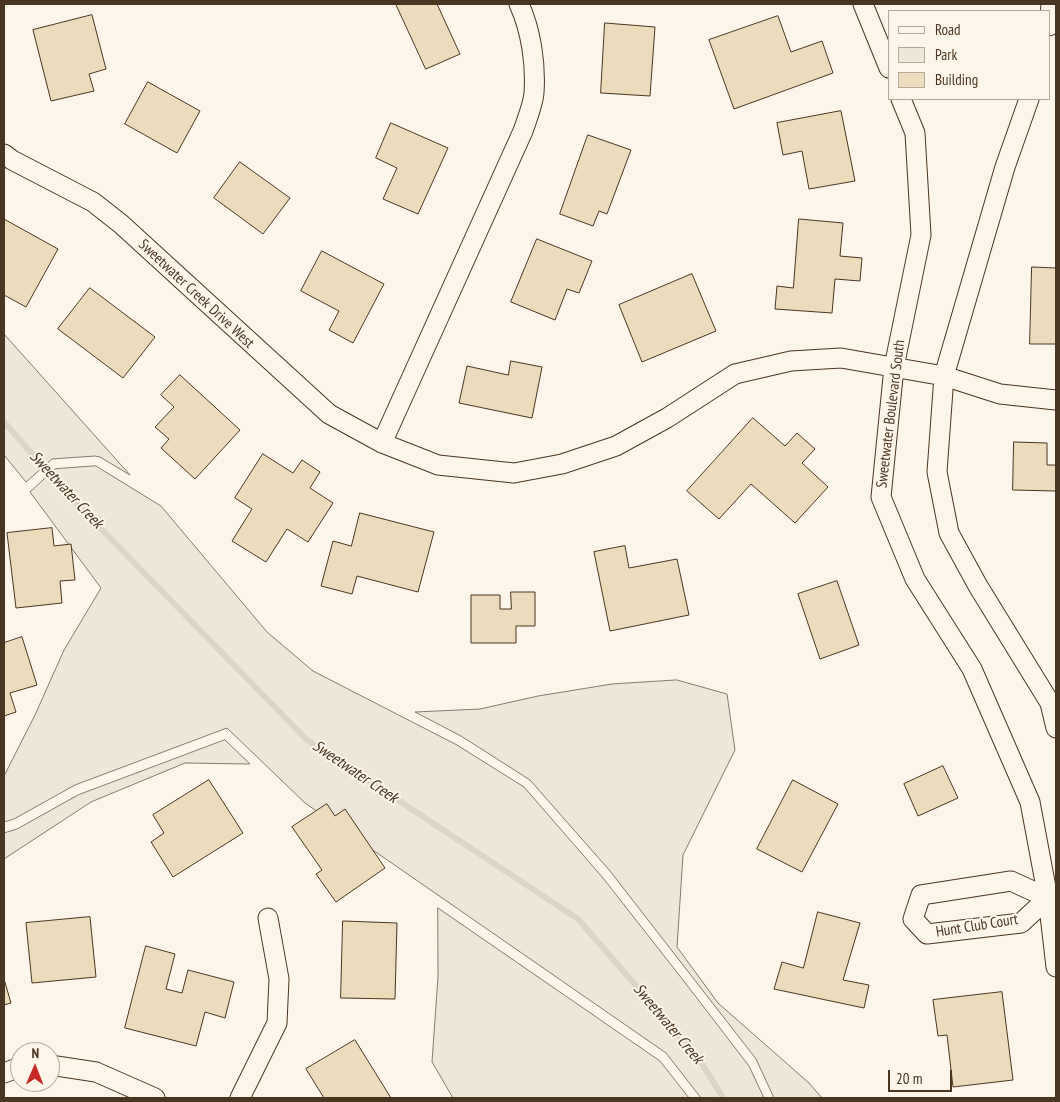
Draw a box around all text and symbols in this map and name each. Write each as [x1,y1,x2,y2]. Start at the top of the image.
legend [888,10,1050,100]
text: Road [935,20,961,39]
text: Park [935,45,957,64]
text: Building [935,70,978,89]
street label: Sweetwater Creek Drive West [135,236,257,352]
street label: Sweetwater Boulevard South [873,339,909,489]
water label: Sweetwater Creek [25,447,107,533]
water label: Sweetwater Creek [309,736,401,808]
street label: Hunt Club Court [935,911,1019,941]
water label: Sweetwater Creek [629,980,707,1068]
north arrow [10,1042,60,1092]
text: N [31,1044,39,1062]
scale bar [890,1060,954,1092]
text: 20 m [896,1069,922,1088]

